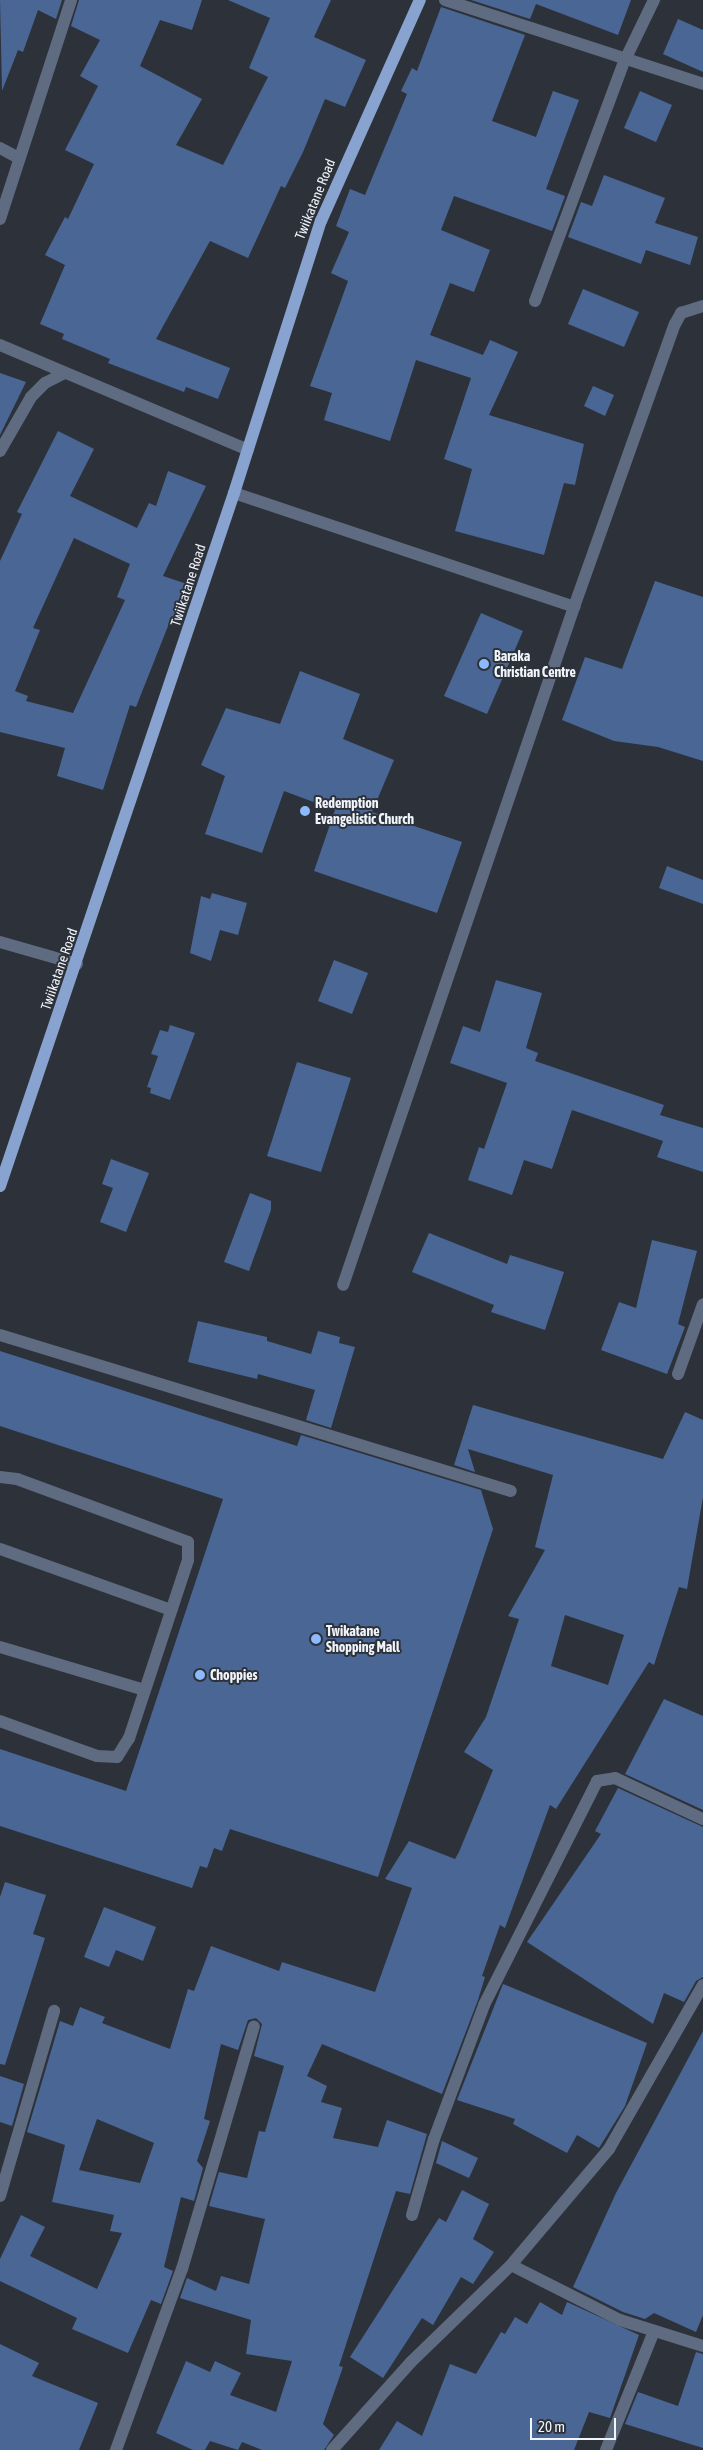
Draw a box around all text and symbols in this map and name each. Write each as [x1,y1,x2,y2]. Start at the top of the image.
street label: Twiikatane Road [291,156,339,242]
street label: Twiikatane Road [167,542,209,628]
place label: Baraka Christian Centre [494,648,576,680]
marker: Baraka Christian Centre [478,658,490,670]
place label: Redemption Evangelistic Church [315,795,414,828]
marker: Redemption Evangelistic Church [299,805,311,817]
street label: Twiikatane Road [37,926,81,1012]
place label: Twikatane Shopping Mall [326,1623,400,1655]
marker: Twikatane Shopping Mall [310,1633,322,1645]
place label: Choppies [210,1667,257,1683]
marker: Choppies [194,1669,206,1681]
scale bar [533,2408,619,2440]
text: 20 m [538,2418,565,2435]

